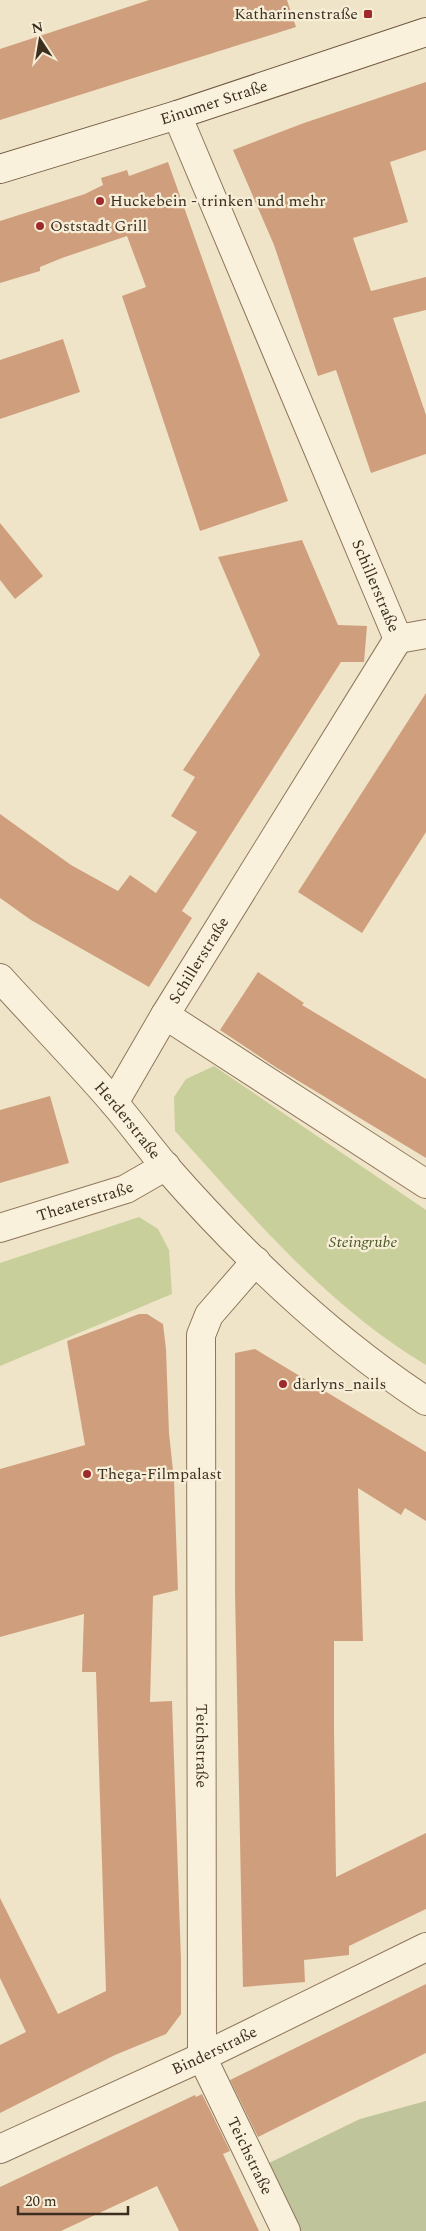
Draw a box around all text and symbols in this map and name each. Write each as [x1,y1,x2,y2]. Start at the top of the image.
place label: Katharinenstraße [234,2,358,26]
marker: Katharinenstraße [362,8,374,20]
north arrow [15,15,65,65]
text: N [30,16,45,39]
street label: Einumer Straße [157,74,271,131]
place label: Huckebein - trinken und mehr [110,189,326,213]
marker: Huckebein - trinken und mehr [94,195,106,207]
place label: Oststadt Grill [50,214,147,238]
marker: Oststadt Grill [34,220,46,232]
street label: Schillerstraße [345,536,406,636]
street label: Schillerstraße [163,912,235,1009]
street label: Herderstraße [88,1076,167,1164]
street label: Theaterstraße [34,1175,138,1228]
park label: Steingrube [329,1230,397,1254]
place label: darlyns_nails [293,1372,386,1396]
marker: darlyns_nails [277,1378,289,1390]
place label: Thega-Filmpalast [97,1462,222,1486]
marker: Thega-Filmpalast [81,1468,93,1480]
street label: Teichstraße [190,1704,214,1788]
street label: Binderstraße [168,2020,261,2081]
street label: Teichstraße [221,2113,279,2199]
scale bar [18,2184,128,2216]
text: 20 m [25,2190,57,2213]

